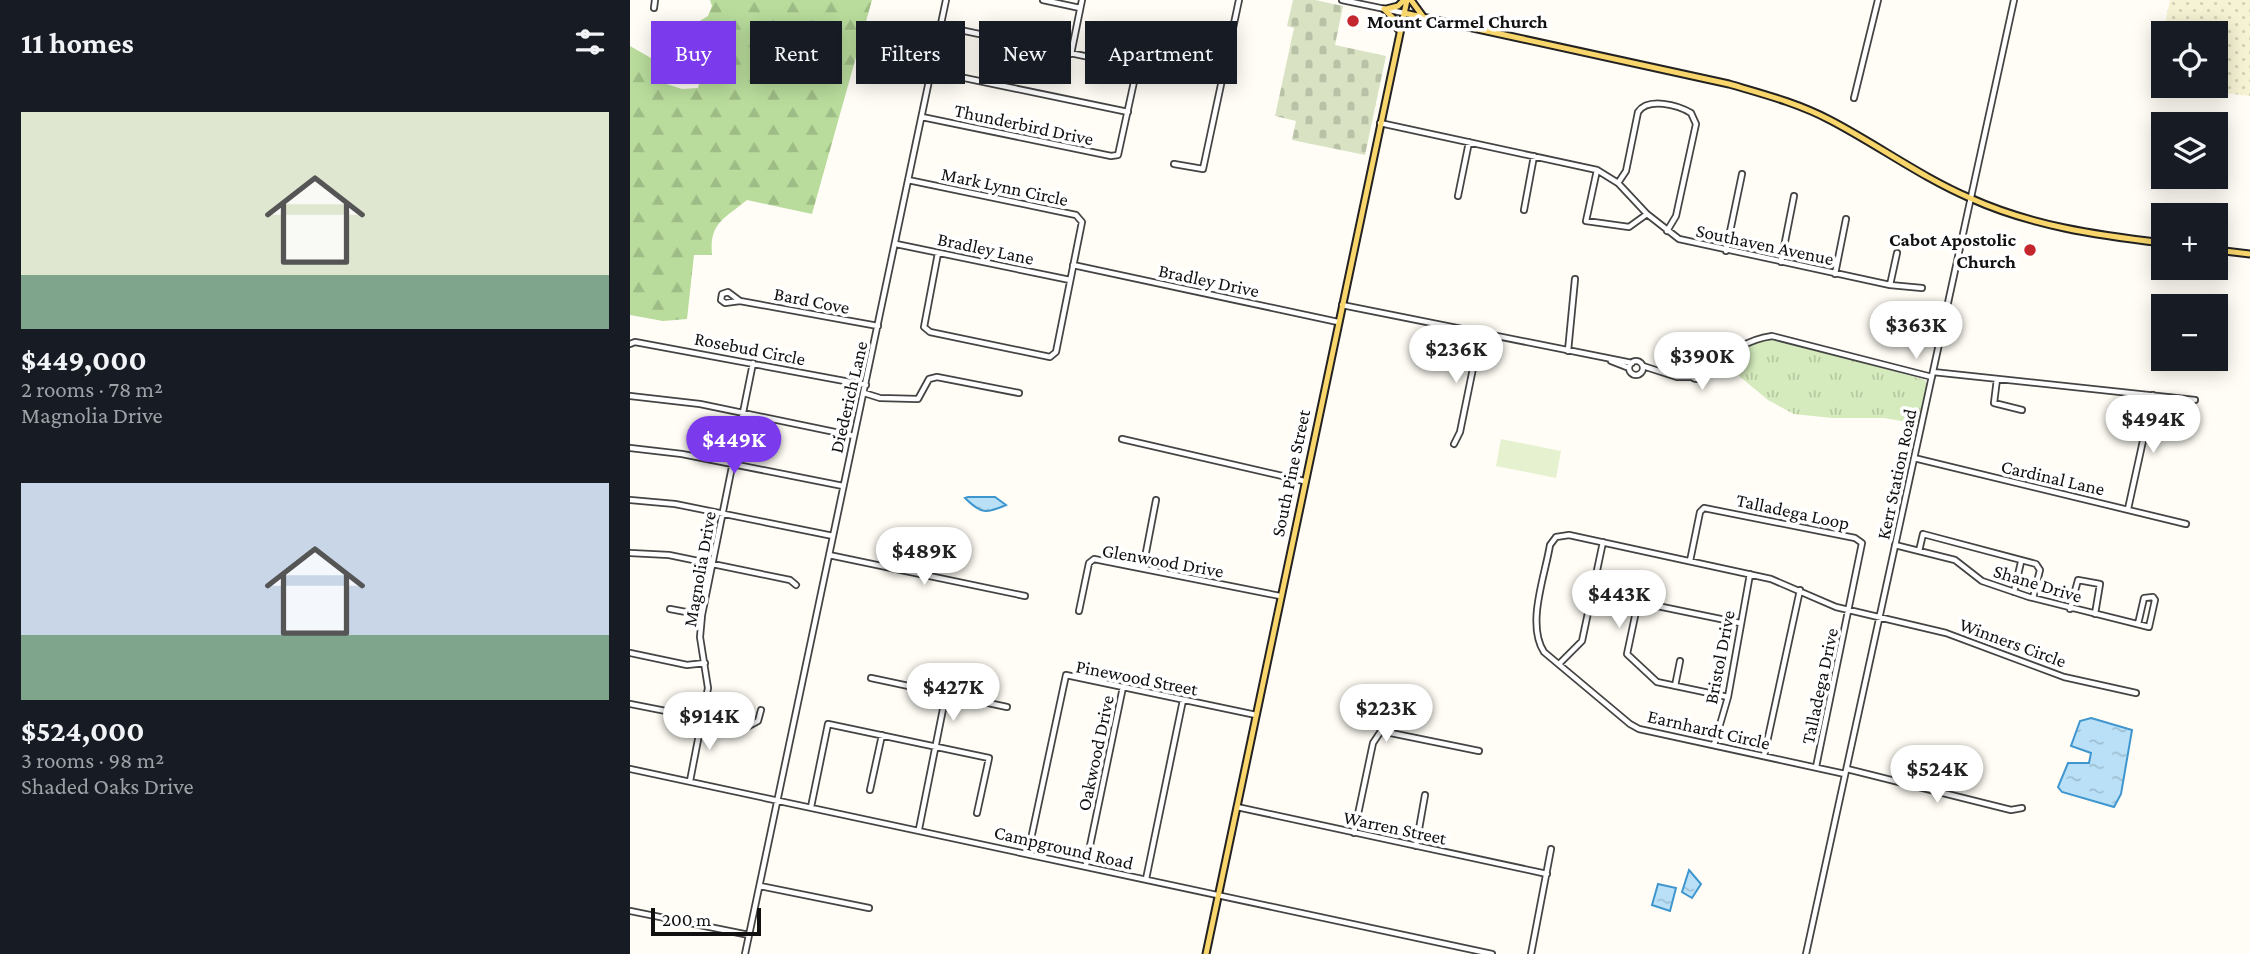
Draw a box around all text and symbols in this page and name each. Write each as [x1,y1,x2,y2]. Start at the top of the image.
place label: Mount Carmel Church [1367,11,1548,32]
marker: Mount Carmel Church [1345,13,1361,29]
chip: Buy [651,21,736,84]
chip: Rent [750,21,842,84]
chip: Filters [856,21,965,84]
chip: New [979,21,1071,84]
chip: Apartment [1085,21,1237,84]
map controls [2151,21,2228,371]
button: locate [2151,21,2228,98]
icon: filters [571,23,609,61]
text: 11 homes [21,26,134,59]
street label: Thunderbird Drive [952,99,1095,150]
button: layers [2151,112,2228,189]
icon: home [252,157,378,283]
street label: Mark Lynn Circle [939,163,1070,210]
button: + [2151,203,2228,280]
street label: Southaven Avenue [1694,220,1836,269]
street label: Bradley Lane [936,228,1036,269]
place label: Cabot Apostolic Church [1889,229,2016,272]
marker: Cabot Apostolic Church [2022,242,2038,258]
street label: Bradley Drive [1157,260,1261,301]
street label: Bard Cove [772,283,851,318]
button: − [2151,294,2228,371]
pin: $363K [1867,302,1965,361]
text: $363K [1886,311,1946,337]
pin: $236K [1407,326,1505,385]
street label: Rosebud Circle [693,327,807,370]
pin: $390K [1653,332,1751,392]
text: $236K [1425,335,1487,361]
street label: Diederich Lane [825,339,872,455]
text: $390K [1670,342,1734,368]
text: $449,000 [21,343,147,376]
text: 2 rooms · 78 m² [21,376,163,402]
pin: $494K [2104,396,2202,455]
text: Magnolia Drive [21,402,163,428]
text: $494K [2122,405,2185,431]
street label: South Pine Street [1267,407,1314,539]
street label: Kerr Station Road [1872,407,1921,541]
pin: $449K [685,416,783,476]
text: $449K [702,426,766,452]
street label: Cardinal Lane [1999,455,2107,500]
street label: Talladega Loop [1734,489,1852,534]
street label: Magnolia Drive [679,510,720,629]
icon: home [252,528,378,654]
pin: $489K [875,528,973,587]
text: $489K [892,537,956,563]
street label: Glenwood Drive [1100,539,1225,582]
street label: Shane Drive [1991,560,2085,607]
pin: $443K [1570,570,1668,630]
text: $443K [1588,580,1650,606]
street label: Bristol Drive [1700,608,1739,706]
street label: Winners Circle [1957,613,2069,672]
street label: Talladega Drive [1797,626,1842,746]
street label: Pinewood Street [1074,655,1200,700]
pin: $427K [904,664,1002,723]
text: $427K [923,673,983,699]
pin: $223K [1337,684,1435,744]
pin: $914K [660,692,758,752]
street label: Oakwood Drive [1073,693,1118,813]
text: $223K [1356,694,1416,720]
text: $914K [679,702,739,728]
street label: Earnhardt Circle [1646,705,1772,754]
text: $524,000 [21,714,145,747]
pin: $524K [1888,746,1986,805]
text: 3 rooms · 98 m² [21,747,164,773]
text: $524K [1906,755,1968,781]
text: Shaded Oaks Drive [21,773,194,799]
street label: Warren Street [1341,806,1449,849]
street label: Campground Road [992,821,1136,874]
scale bar [651,905,761,937]
text: 200 m [662,909,711,930]

